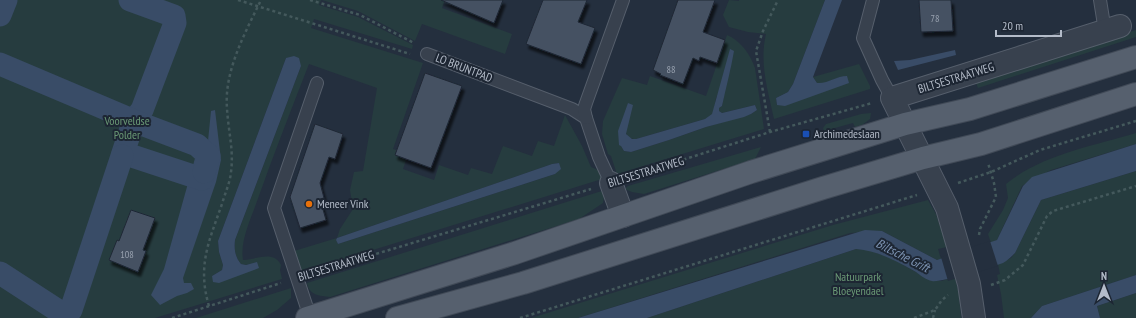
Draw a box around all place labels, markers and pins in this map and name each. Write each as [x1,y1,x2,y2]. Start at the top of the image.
place label: Archimedeslaan [814,126,880,141]
marker: Archimedeslaan [801,129,811,139]
place label: Meneer Vink [317,196,369,211]
marker: Meneer Vink [304,199,314,209]

